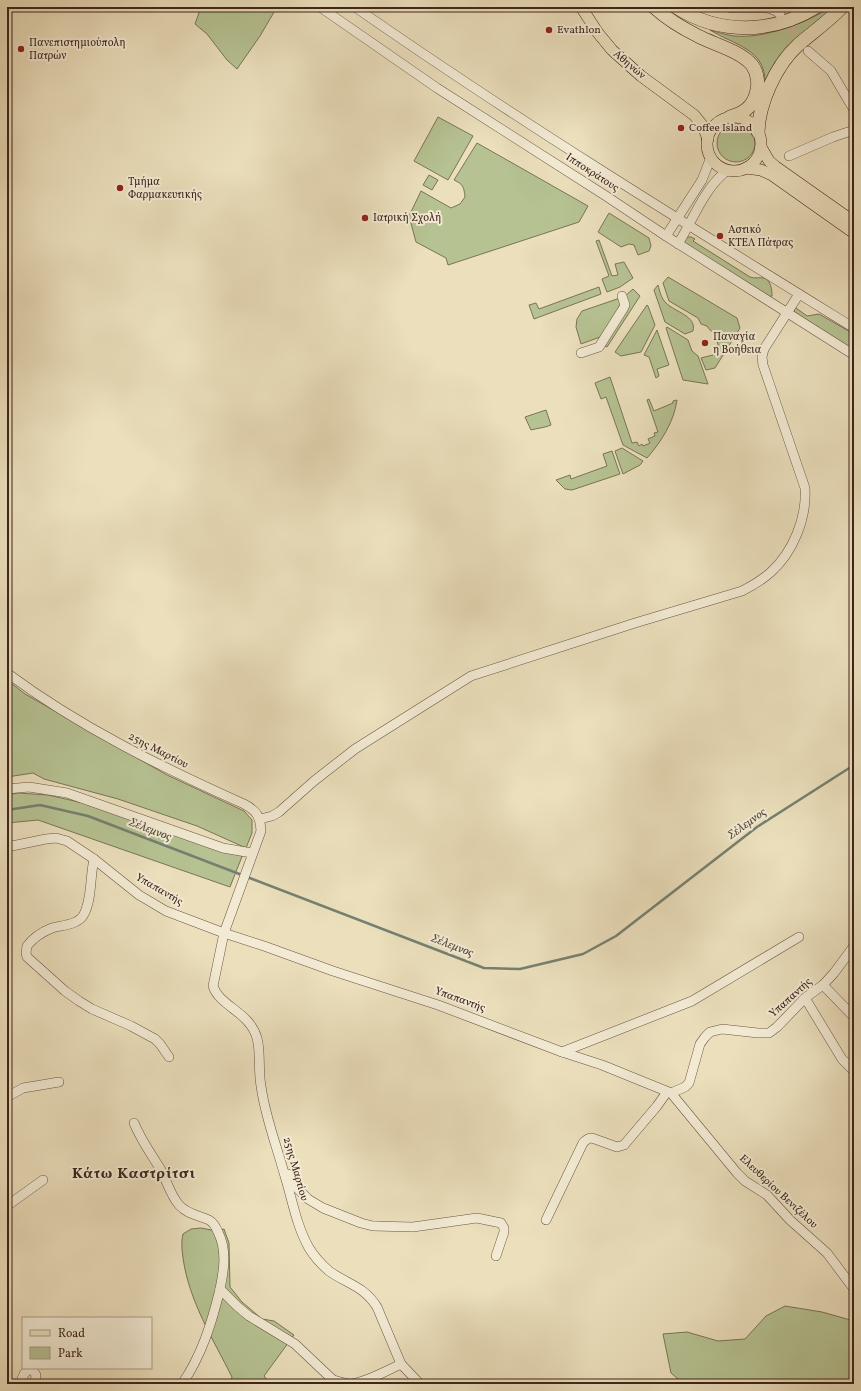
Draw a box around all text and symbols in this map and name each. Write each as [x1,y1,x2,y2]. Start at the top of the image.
place label: Evathlon [557,23,601,38]
marker: Evathlon [544,25,554,35]
place label: Πανεπιστημιούπολη Πατρών [29,36,126,64]
marker: Πανεπιστημιούπολη Πατρών [16,44,26,54]
street label: Αθηνών [610,47,649,83]
place label: Coffee Island [689,121,752,136]
marker: Coffee Island [676,123,686,133]
street label: Ιπποκράτους [562,150,622,196]
place label: Τμήμα Φαρμακευτικής [128,175,202,203]
marker: Τμήμα Φαρμακευτικής [115,183,125,193]
place label: Ιατρική Σχολή [373,211,441,226]
marker: Ιατρική Σχολή [360,213,370,223]
place label: Αστικό ΚΤΕΛ Πάτρας [728,223,793,251]
marker: Αστικό ΚΤΕΛ Πάτρας [715,231,725,241]
place label: Παναγία η Βοήθεια [713,330,762,358]
marker: Παναγία η Βοήθεια [700,338,710,348]
street label: 25ης Μαρτίου [125,729,191,773]
water label: Σέλεμνος [724,804,770,844]
water label: Σέλεμνος [126,815,174,846]
street label: Υπαπαντής [132,870,186,910]
water label: Σέλεμνος [428,931,476,962]
street label: Υπαπαντής [766,975,816,1021]
street label: Υπαπαντής [433,984,487,1016]
street label: 25ης Μαρτίου [279,1135,311,1203]
street label: Ελευθερίου Βενιζέλου [736,1152,820,1232]
district label: Κάτω Καστρίτσι [72,1164,196,1185]
legend [22,1317,152,1369]
text: Road [58,1326,85,1342]
text: Park [58,1346,83,1362]

